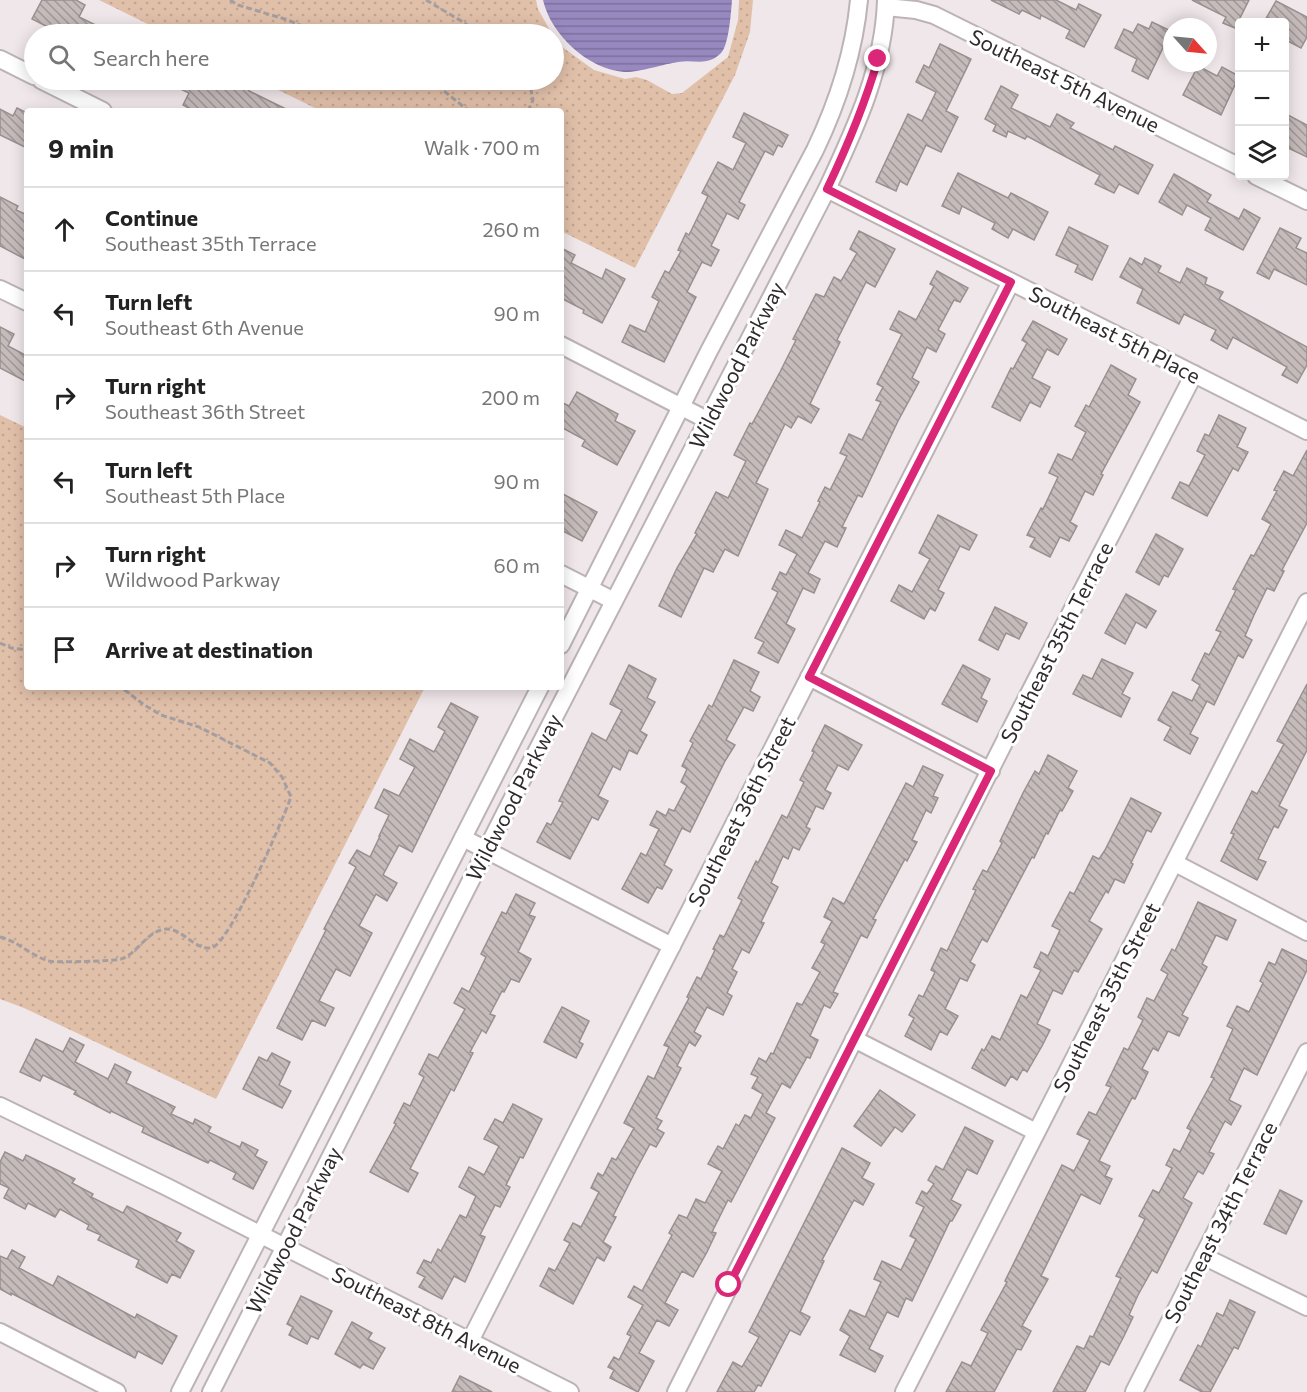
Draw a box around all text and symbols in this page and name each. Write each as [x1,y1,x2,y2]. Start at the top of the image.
north arrow [1163,18,1217,72]
map controls [1235,18,1289,180]
button: + [1235,18,1289,72]
street label: Southeast 5th Avenue [966,23,1164,137]
search box [24,24,564,90]
icon: search [45,41,78,74]
text: Search here [93,44,209,71]
route end [864,45,890,71]
button: − [1235,72,1289,126]
button: layers [1235,126,1289,180]
text: 9 min [48,132,114,163]
text: Walk · 700 m [424,135,540,159]
text: Continue [105,204,198,231]
icon: ahead [48,213,81,246]
text: 260 m [482,217,540,241]
text: Southeast 35th Terrace [105,231,317,255]
street label: Wildwood Parkway [683,277,789,453]
street label: Southeast 5th Place [1025,280,1205,388]
text: Turn left [105,288,192,315]
icon: left [48,297,81,330]
text: 90 m [494,301,540,325]
text: Southeast 6th Avenue [105,315,304,339]
text: Turn right [105,372,206,399]
icon: right [48,381,81,414]
text: 200 m [482,385,540,409]
text: Southeast 36th Street [105,399,305,423]
text: Turn left [105,456,192,483]
icon: left [48,465,81,498]
text: 90 m [494,469,540,493]
text: Southeast 5th Place [105,483,285,507]
street label: Southeast 35th Terrace [994,537,1118,747]
text: Turn right [105,540,206,567]
icon: right [48,549,81,582]
text: 60 m [494,553,540,577]
text: Wildwood Parkway [105,567,280,591]
icon: arrive [48,633,81,666]
text: Arrive at destination [105,636,313,663]
street label: Wildwood Parkway [460,709,566,885]
street label: Southeast 36th Street [682,712,800,910]
street label: Southeast 35th Street [1047,898,1165,1096]
street label: Southeast 34th Terrace [1158,1117,1282,1327]
street label: Wildwood Parkway [240,1142,346,1318]
street label: Southeast 8th Avenue [328,1260,526,1378]
route start [715,1271,741,1297]

